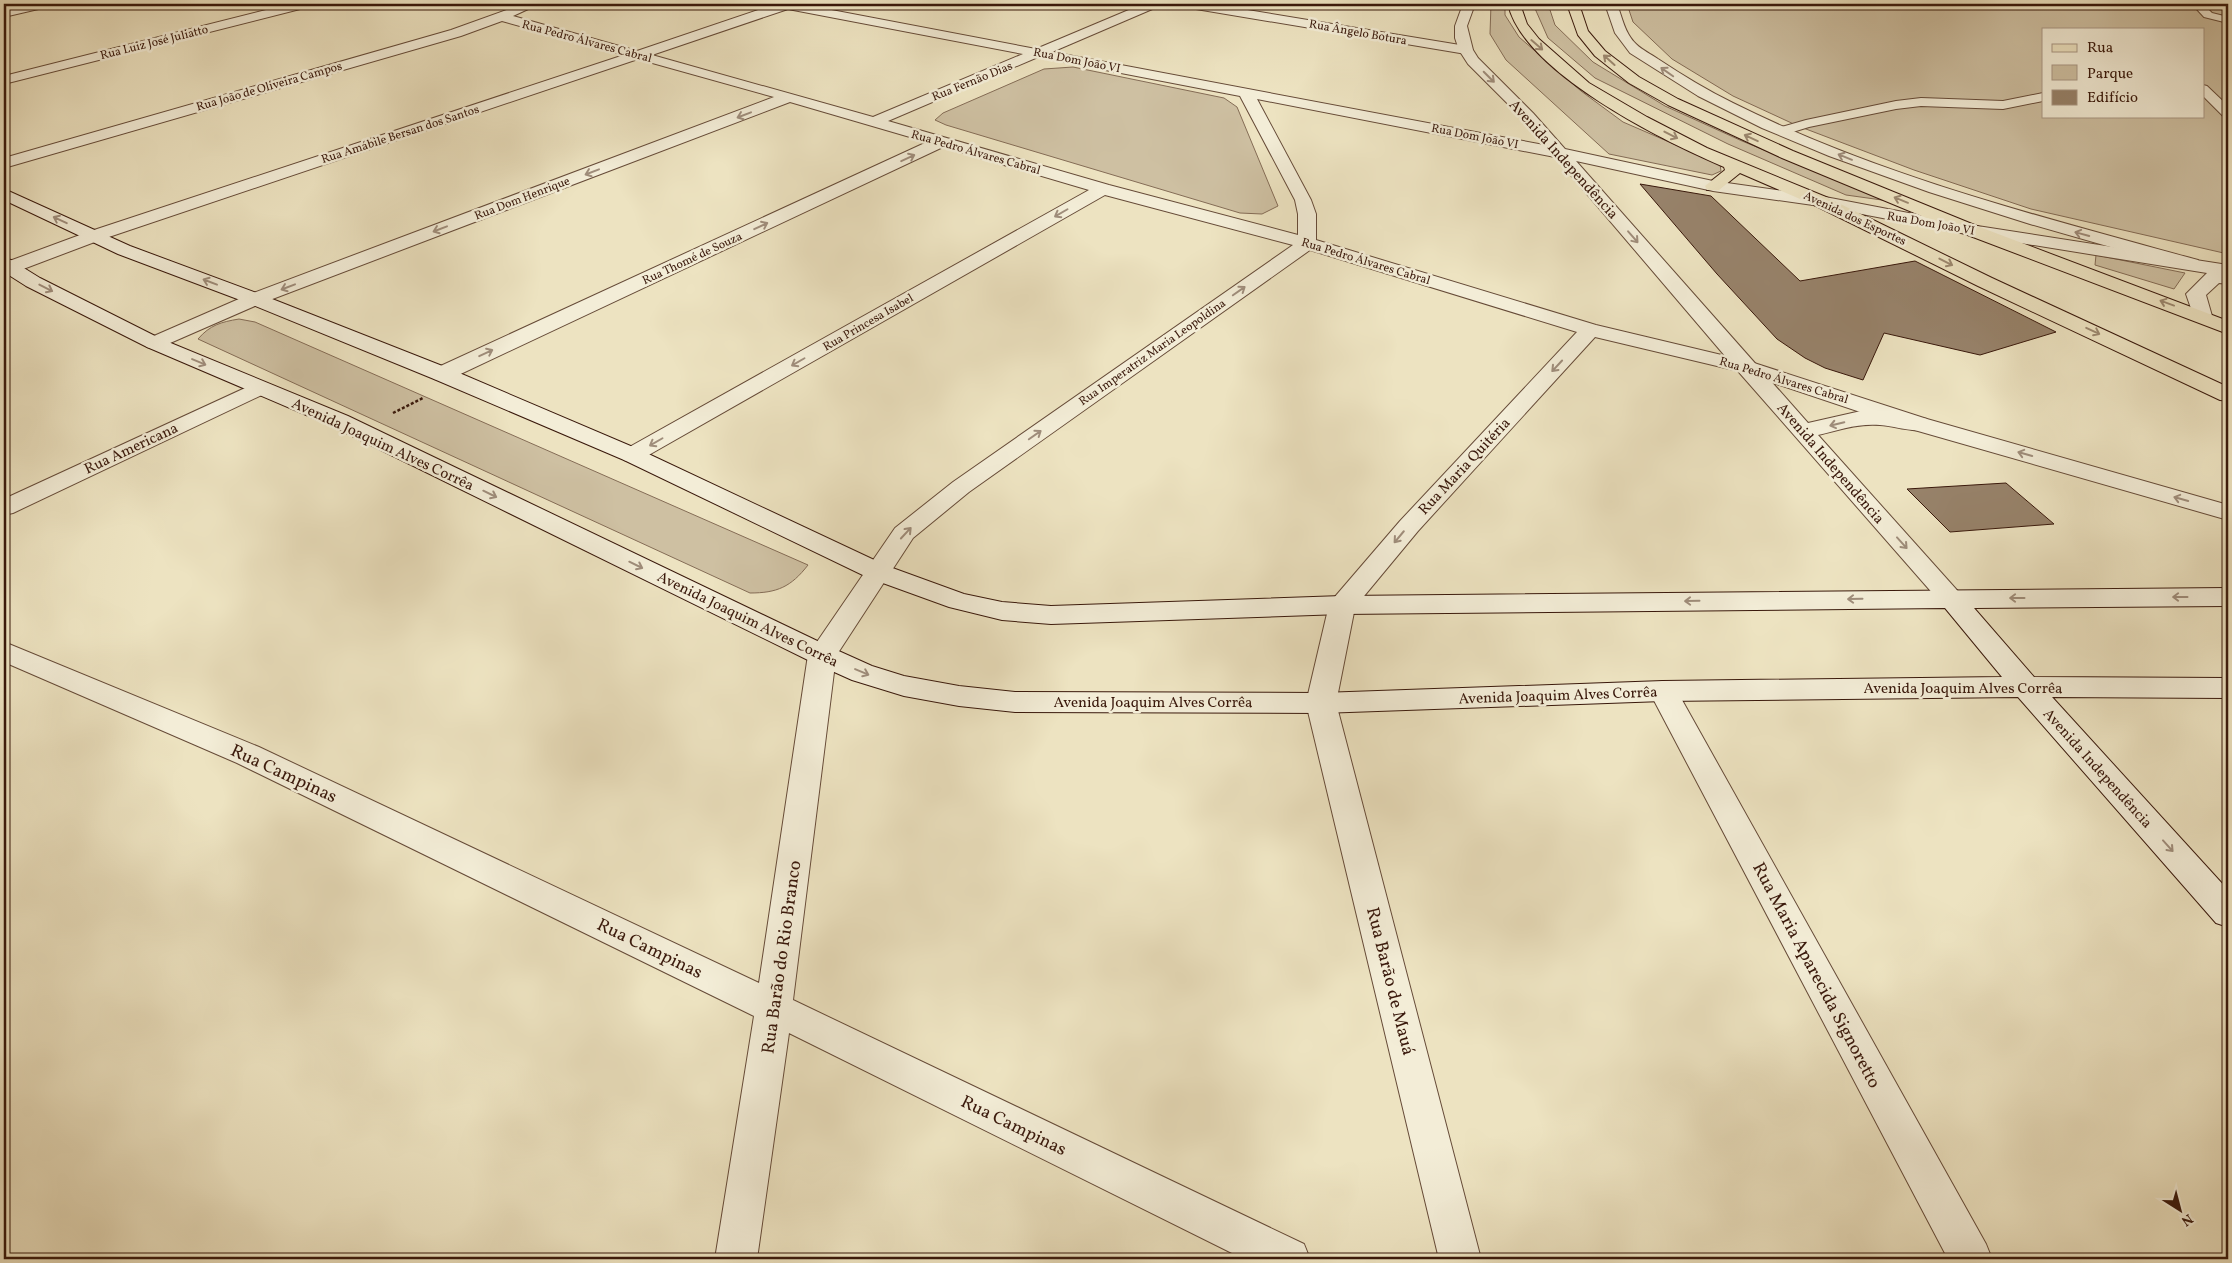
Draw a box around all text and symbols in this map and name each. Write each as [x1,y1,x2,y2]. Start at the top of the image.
street label: Rua Pedro Álvares Cabral [520,16,654,67]
street label: Rua Ângelo Botura [1308,16,1408,49]
street label: Rua Luiz José Juliatto [99,22,210,64]
legend [2042,28,2204,118]
text: Rua [2087,38,2113,59]
one-way arrow [1531,39,1544,51]
street label: Rua Dom João VI [1032,45,1122,77]
one-way arrow [1603,54,1616,66]
street label: Rua João de Oliveira Campos [194,58,344,115]
street label: Rua Fernão Dias [930,58,1015,105]
text: Parque [2087,64,2133,85]
one-way arrow [1660,66,1674,77]
one-way arrow [1483,71,1495,83]
text: Edifício [2087,88,2138,109]
street label: Avenida Independência [1503,96,1622,224]
street label: Rua Amábile Bersan dos Santos [319,102,481,168]
one-way arrow [736,111,752,120]
street label: Rua Dom João VI [1430,121,1520,153]
street label: Rua Pedro Álvares Cabral [909,126,1043,179]
one-way arrow [1664,130,1679,140]
one-way arrow [1744,133,1759,142]
one-way arrow [1838,151,1853,161]
one-way arrow [900,153,915,162]
one-way arrow [584,168,600,177]
street label: Rua Dom Henrique [472,173,573,225]
street label: Avenida dos Esportes [1801,188,1909,250]
one-way arrow [1894,195,1909,204]
one-way arrow [1054,208,1069,218]
street label: Rua Dom João VI [1886,208,1976,240]
one-way arrow [53,214,68,224]
one-way arrow [753,221,768,231]
one-way arrow [432,226,447,235]
one-way arrow [2075,228,2091,238]
street label: Rua Thomé de Souza [640,229,745,289]
one-way arrow [1627,230,1638,243]
street label: Rua Pedro Álvares Cabral [1299,234,1433,289]
one-way arrow [1938,258,1953,267]
one-way arrow [203,277,218,286]
one-way arrow [280,283,296,292]
one-way arrow [38,284,53,293]
one-way arrow [1232,286,1246,296]
street label: Rua Princesa Isabel [820,290,917,355]
street label: Rua Imperatriz Maria Leopoldina [1076,296,1229,410]
one-way arrow [2159,298,2175,307]
one-way arrow [2085,327,2100,337]
one-way arrow [478,348,493,358]
street label: Rua Pedro Álvares Cabral [1717,353,1851,408]
one-way arrow [791,357,805,367]
one-way arrow [191,358,206,368]
one-way arrow [1551,359,1563,372]
street label: Avenida Joaquim Alves Corrêa [288,394,477,497]
street label: Avenida Independência [1771,399,1889,529]
street label: Rua Maria Quitéria [1414,414,1516,520]
street label: Rua Americana [81,418,182,480]
one-way arrow [1829,420,1845,429]
one-way arrow [1028,430,1042,440]
one-way arrow [650,437,664,447]
one-way arrow [2018,449,2034,459]
one-way arrow [482,490,497,499]
one-way arrow [2174,494,2190,504]
one-way arrow [900,526,912,539]
one-way arrow [1394,530,1405,543]
one-way arrow [1896,536,1907,549]
one-way arrow [629,560,644,570]
street label: Avenida Joaquim Alves Corrêa [653,567,841,673]
one-way arrow [2172,592,2188,602]
one-way arrow [2009,593,2026,603]
one-way arrow [1847,595,1863,604]
one-way arrow [1684,596,1700,606]
one-way arrow [854,668,869,678]
street label: Avenida Joaquim Alves Corrêa [1863,679,2063,700]
street label: Avenida Joaquim Alves Corrêa [1458,683,1658,710]
street label: Avenida Joaquim Alves Corrêa [1053,693,1253,714]
street label: Avenida Independência [2037,705,2156,833]
street label: Rua Campinas [226,739,341,810]
one-way arrow [2162,839,2174,852]
street label: Rua Maria Aparecida Signoretto [1745,858,1886,1093]
street label: Rua Barão do Rio Branco [757,859,808,1056]
street label: Rua Barão de Mauá [1359,905,1420,1058]
street label: Rua Campinas [592,913,706,986]
street label: Rua Campinas [956,1090,1070,1163]
north arrow [2154,1186,2204,1236]
text: N [2177,1209,2196,1230]

